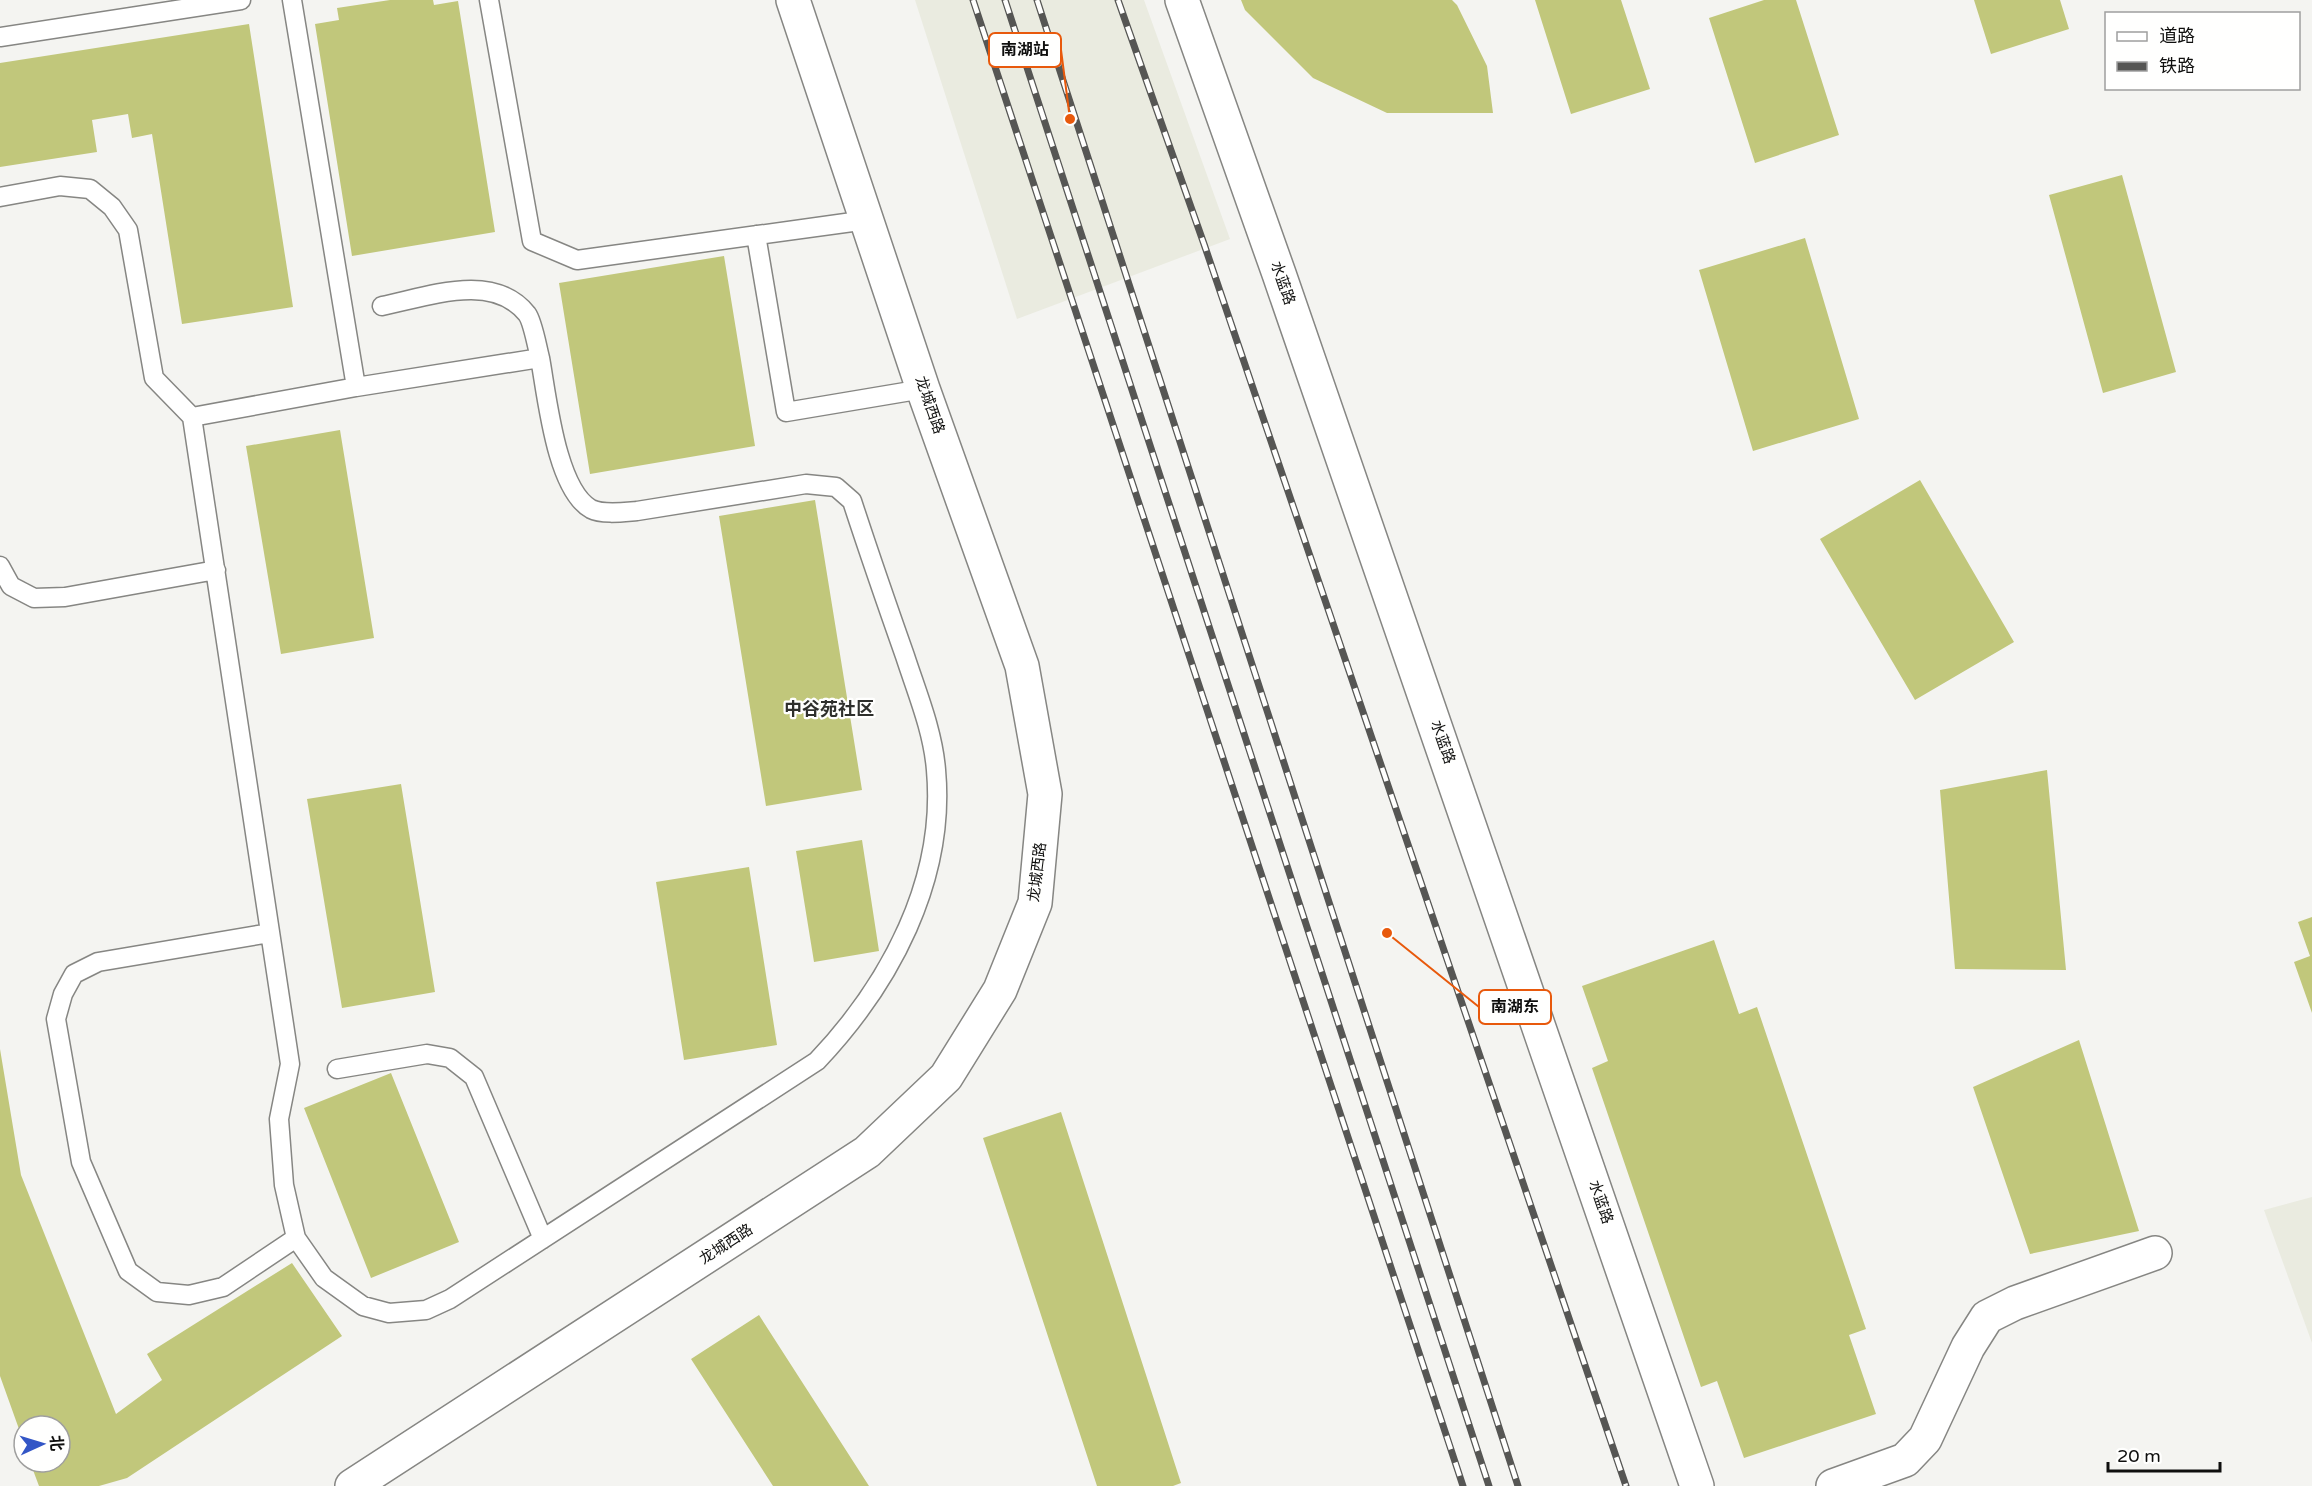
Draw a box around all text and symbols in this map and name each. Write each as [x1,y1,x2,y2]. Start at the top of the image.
legend [2105,12,2300,90]
text: 道路 [2159,25,2195,47]
callout: 南湖站 [989,33,1061,67]
text: 南湖站 [1001,40,1049,60]
text: 铁路 [2159,55,2195,77]
street label: 水蓝路 [1267,259,1299,307]
street label: 龙城西路 [912,374,948,436]
district label: 中谷苑社区 [784,698,874,720]
street label: 水蓝路 [1427,718,1459,766]
street label: 龙城西路 [1024,841,1050,903]
callout: 南湖东 [1479,990,1551,1024]
text: 南湖东 [1491,997,1539,1017]
street label: 水蓝路 [1585,1178,1617,1226]
street label: 龙城西路 [696,1220,756,1268]
north arrow [12,1414,72,1474]
text: 北 [45,1434,67,1452]
scale bar [2108,1435,2220,1473]
text: 20 m [2117,1445,2161,1467]

